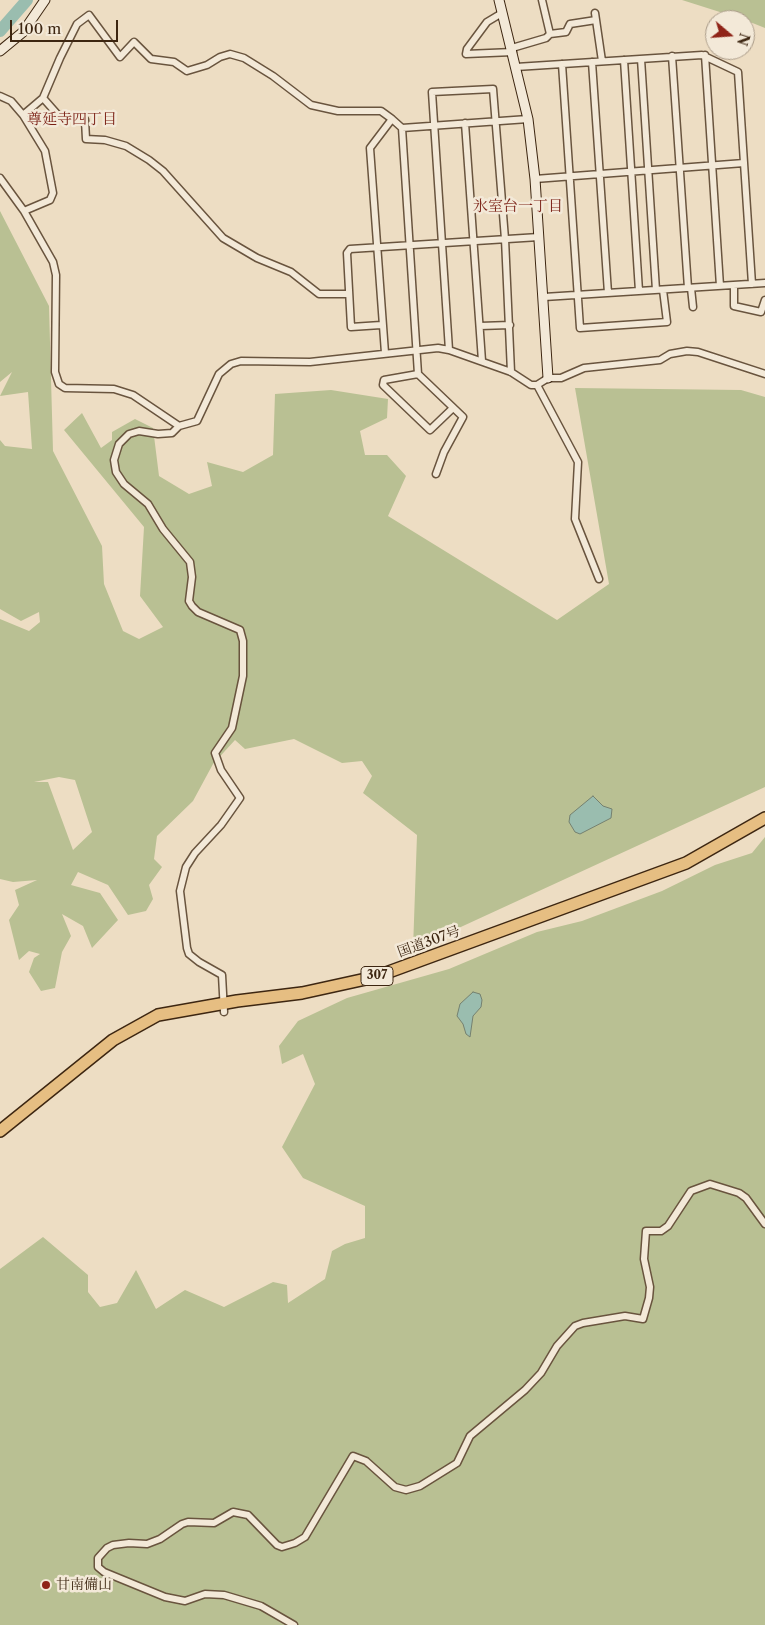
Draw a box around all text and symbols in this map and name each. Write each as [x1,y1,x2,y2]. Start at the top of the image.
scale bar [12,10,120,42]
north arrow [705,10,755,60]
text: 100 m [18,19,61,38]
text: N [733,31,754,48]
district label: 尊延寺四丁目 [27,111,117,129]
district label: 氷室台一丁目 [473,198,563,216]
street label: 国道307号 [395,923,463,961]
road number: 307 [361,966,393,986]
place label: 甘南備山 [56,1577,112,1593]
marker: 甘南備山 [40,1579,52,1591]

